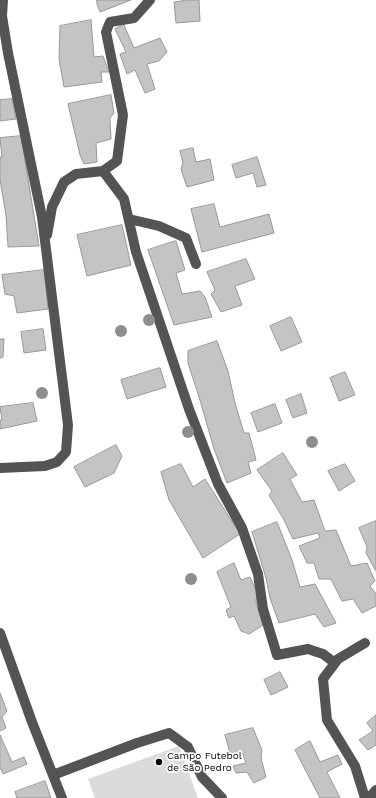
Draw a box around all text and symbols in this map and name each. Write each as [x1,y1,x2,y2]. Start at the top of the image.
place label: Campo Futebol de São Pedro [167,750,242,774]
marker: Campo Futebol de São Pedro [154,757,164,767]

